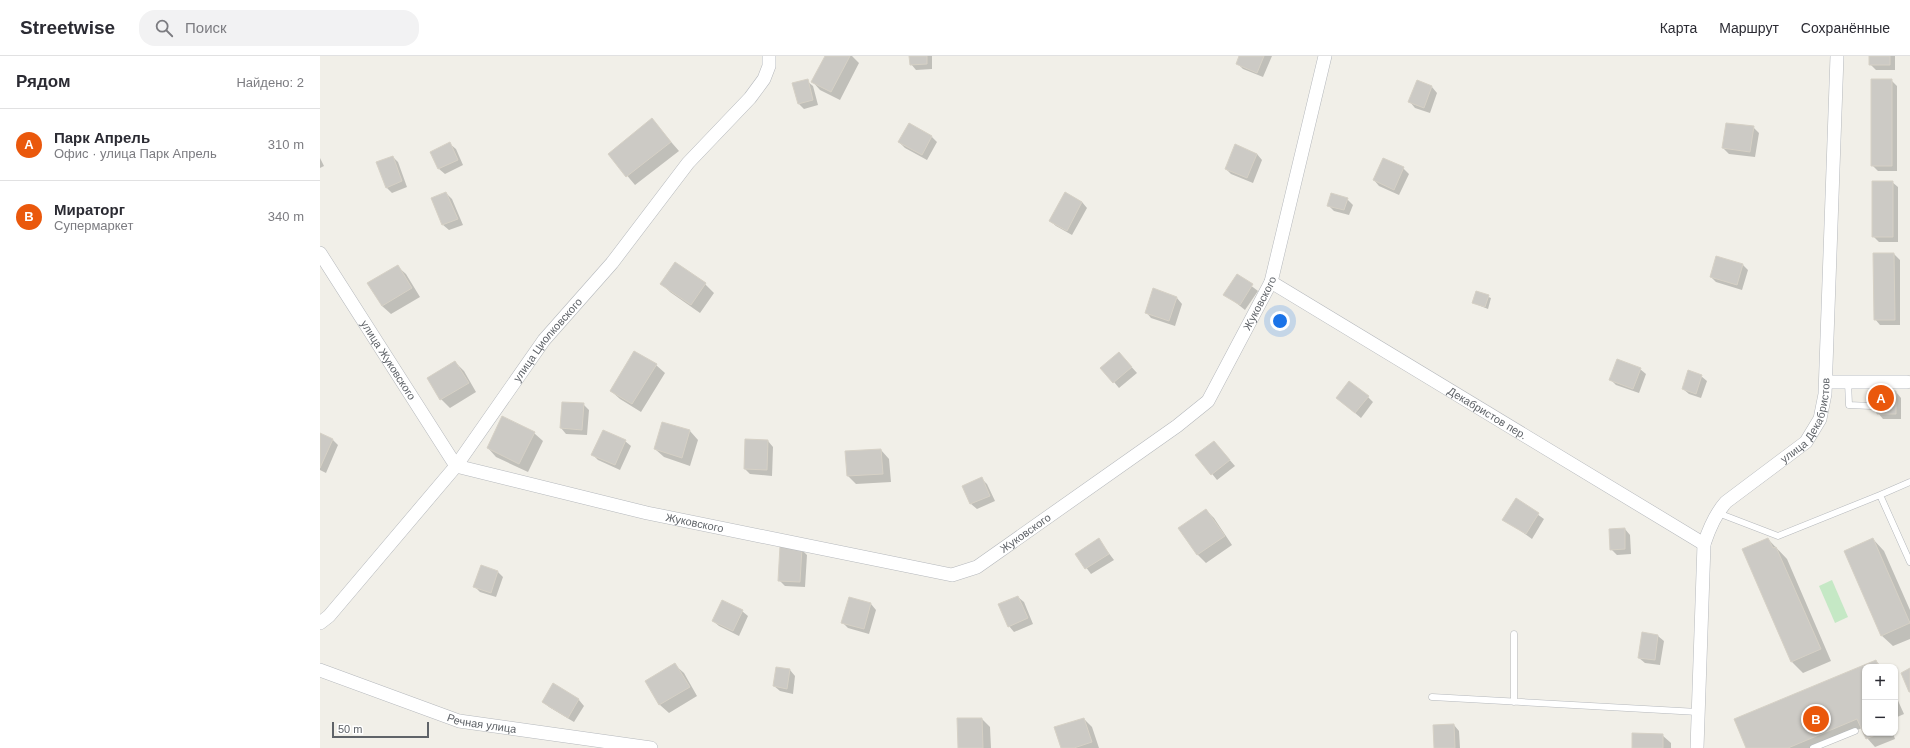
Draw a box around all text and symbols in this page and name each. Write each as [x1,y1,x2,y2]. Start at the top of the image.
search box [139,10,419,46]
text: Streetwise [20,17,115,38]
icon: search [153,17,175,39]
text: Поиск [185,19,227,36]
text: Карта [1660,20,1697,36]
text: Маршрут [1719,20,1779,36]
text: Сохранённые [1801,20,1890,36]
text: Рядом [16,72,71,91]
text: Найдено: 2 [236,75,304,90]
text: Парк Апрель [54,129,150,146]
text: A [24,137,34,152]
text: 310 m [268,137,304,152]
text: Офис · улица Парк Апрель [54,146,217,161]
text: Мираторг [54,201,125,218]
text: B [24,209,34,224]
text: 340 m [268,209,304,224]
text: Супермаркет [54,218,133,233]
street label: Жуковского [1241,275,1278,332]
street label: улица Циолковского [511,296,584,384]
your location [1270,311,1290,331]
street label: улица Жуковского [358,318,418,402]
street label: улица Декабристов [1778,377,1832,465]
pin: A [1868,383,1894,413]
street label: Декабристов пер. [1446,385,1529,441]
street label: Жуковского [665,511,725,534]
street label: Жуковского [998,511,1053,555]
map controls [1862,664,1898,736]
button: + [1862,664,1898,700]
button: − [1862,700,1898,736]
pin: B [1803,704,1829,734]
street label: Речная улица [446,711,518,735]
scale bar [332,720,429,739]
text: 50 m [338,723,362,735]

